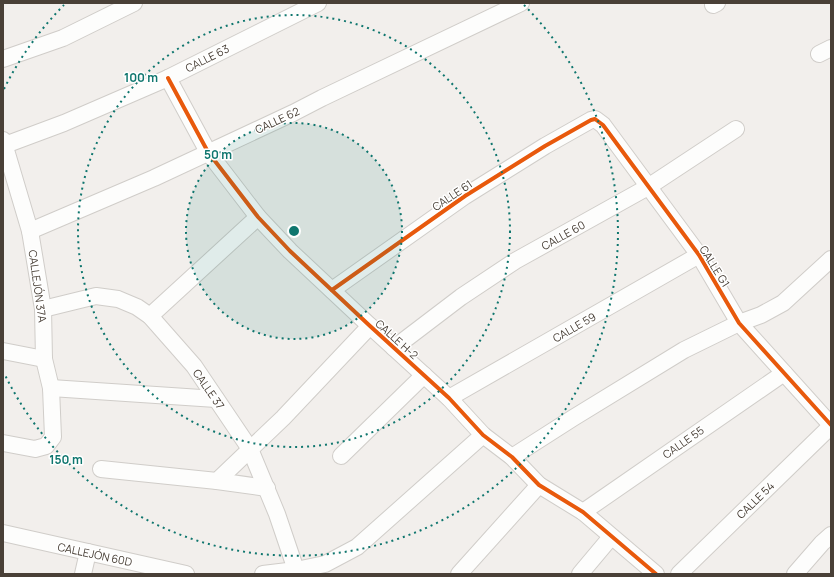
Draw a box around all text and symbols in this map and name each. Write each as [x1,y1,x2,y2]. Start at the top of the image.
street label: CALLE 63 [183,41,231,75]
text: 100 m [124,69,158,86]
street label: CALLE 62 [252,103,302,137]
text: 50 m [204,146,232,163]
street label: CALLE 61 [429,176,475,214]
street label: CALLE 60 [538,217,588,253]
centre of rings [287,224,301,238]
street label: CALLE G1 [696,242,734,290]
street label: CALLEJÓN 37A [25,249,51,323]
street label: CALLE 59 [550,309,598,345]
street label: CALLE H-2 [372,316,422,362]
street label: CALLE 37 [190,366,228,412]
street label: CALLE 55 [659,422,707,462]
text: 150 m [49,451,83,468]
street label: CALLE 54 [733,478,777,522]
street label: CALLEJÓN 60D [56,539,134,569]

